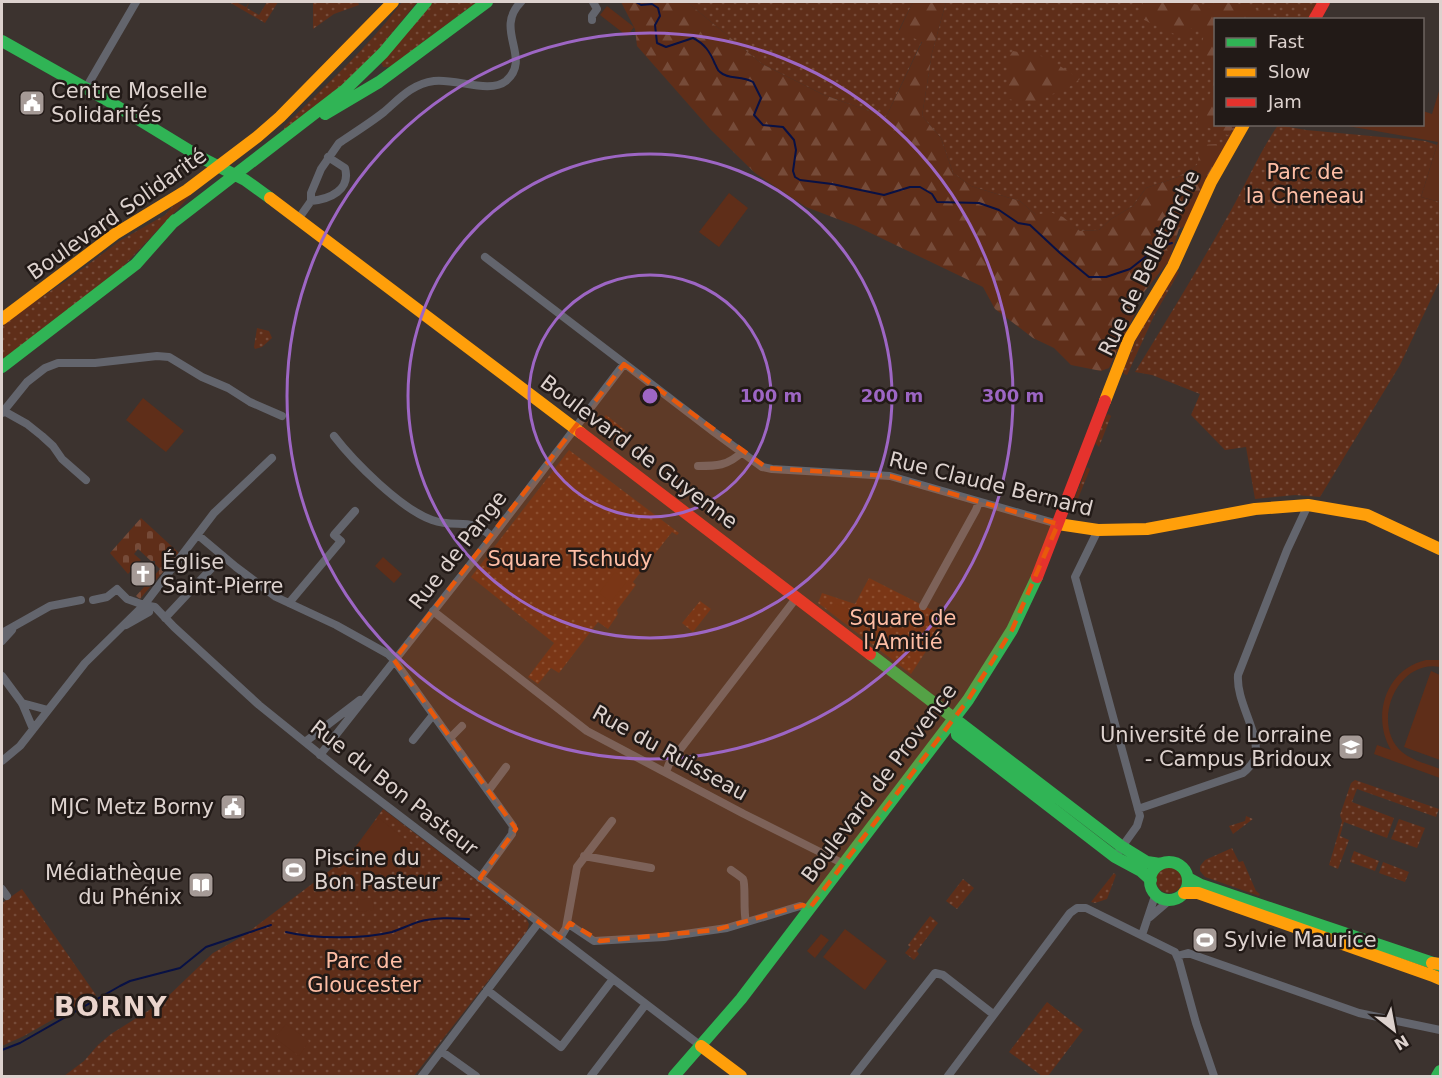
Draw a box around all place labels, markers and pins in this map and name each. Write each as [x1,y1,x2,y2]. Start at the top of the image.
place label: Centre Moselle Solidarités [51,79,207,127]
public building icon: Centre Moselle Solidarités [17,88,47,118]
centre of rings [640,386,660,406]
place label: Église Saint-Pierre [162,549,283,598]
church icon: Église Saint-Pierre [128,559,158,589]
place label: Université de Lorraine - Campus Bridoux [1100,723,1332,771]
school or university icon: Université de Lorraine - Campus Bridoux [1336,732,1366,762]
public building icon: MJC Metz Borny [218,792,248,822]
place label: MJC Metz Borny [50,795,214,819]
place label: Piscine du Bon Pasteur [314,846,440,894]
sports icon: Piscine du Bon Pasteur [279,855,309,885]
place label: Médiathèque du Phénix [45,861,182,909]
library icon: Médiathèque du Phénix [186,870,216,900]
sports icon: Sylvie Maurice [1190,925,1220,955]
place label: Sylvie Maurice [1224,928,1377,952]

